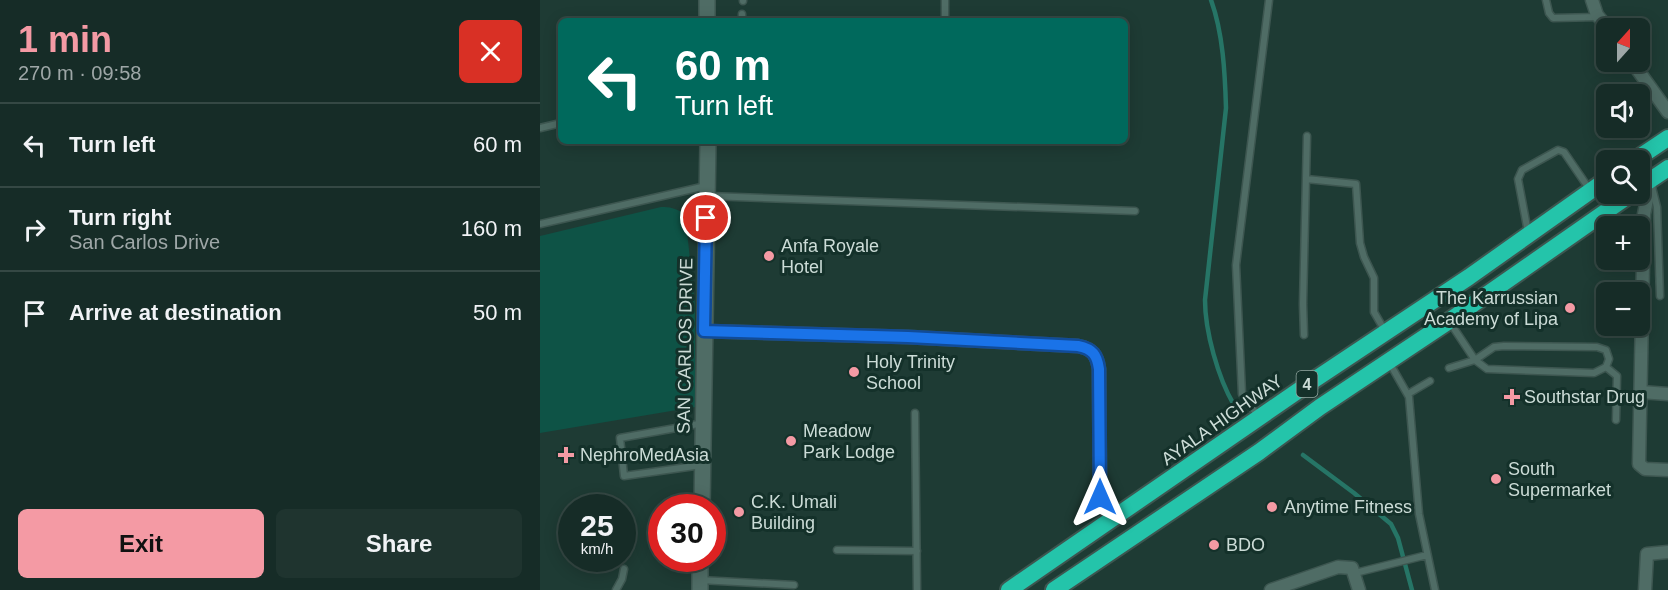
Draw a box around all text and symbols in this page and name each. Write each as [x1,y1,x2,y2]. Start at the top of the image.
north arrow [1596,18,1650,72]
map controls [1596,18,1650,336]
text: 1 min [18,19,112,60]
button: close [459,20,522,83]
icon: left [576,42,654,120]
text: 60 m [675,42,771,89]
text: 270 m · 09:58 [18,62,141,84]
button: sound [1596,84,1650,138]
text: Turn left [675,91,773,121]
icon: left [18,129,51,162]
text: Turn left [69,132,155,157]
text: 60 m [473,132,522,157]
button: search [1596,150,1650,204]
pin [680,192,731,243]
icon: arrive [689,201,722,234]
text: Turn right [69,205,171,230]
icon: right [18,213,51,246]
text: 160 m [461,216,522,241]
button: + [1596,216,1650,270]
text: San Carlos Drive [69,231,220,253]
place label: Anfa Royale Hotel [781,236,879,277]
marker: Anfa Royale Hotel [762,249,776,263]
street label: SAN CARLOS DRIVE [673,258,697,434]
button: − [1596,282,1650,336]
place label: The Karrussian Academy of Lipa [1424,288,1559,329]
icon: arrive [18,297,51,330]
text: Arrive at destination [69,300,282,325]
text: 50 m [473,300,522,325]
marker: The Karrussian Academy of Lipa [1563,301,1577,315]
place label: Holy Trinity School [866,352,955,393]
marker: Holy Trinity School [847,365,861,379]
street label: AYALA HIGHWAY [1158,371,1286,469]
road number: 4 [1296,371,1317,397]
place label: Southstar Drug [1524,387,1645,407]
marker: Southstar Drug [1505,390,1519,404]
place label: Meadow Park Lodge [803,421,895,462]
marker: Meadow Park Lodge [784,434,798,448]
place label: NephroMedAsia [580,445,710,465]
marker: NephroMedAsia [557,446,575,464]
place label: South Supermarket [1508,459,1611,500]
position arrow [1068,465,1132,529]
marker: South Supermarket [1489,472,1503,486]
place label: C.K. Umali Building [751,492,837,533]
speed limit sign: 30 [648,494,726,572]
place label: Anytime Fitness [1284,497,1412,517]
marker: Anytime Fitness [1265,500,1279,514]
marker: C.K. Umali Building [732,505,746,519]
button: Exit [18,509,264,578]
button: Share [276,509,522,578]
text: 25 [580,509,614,542]
place label: BDO [1226,535,1265,555]
marker: BDO [1207,538,1221,552]
text: km/h [581,540,613,557]

